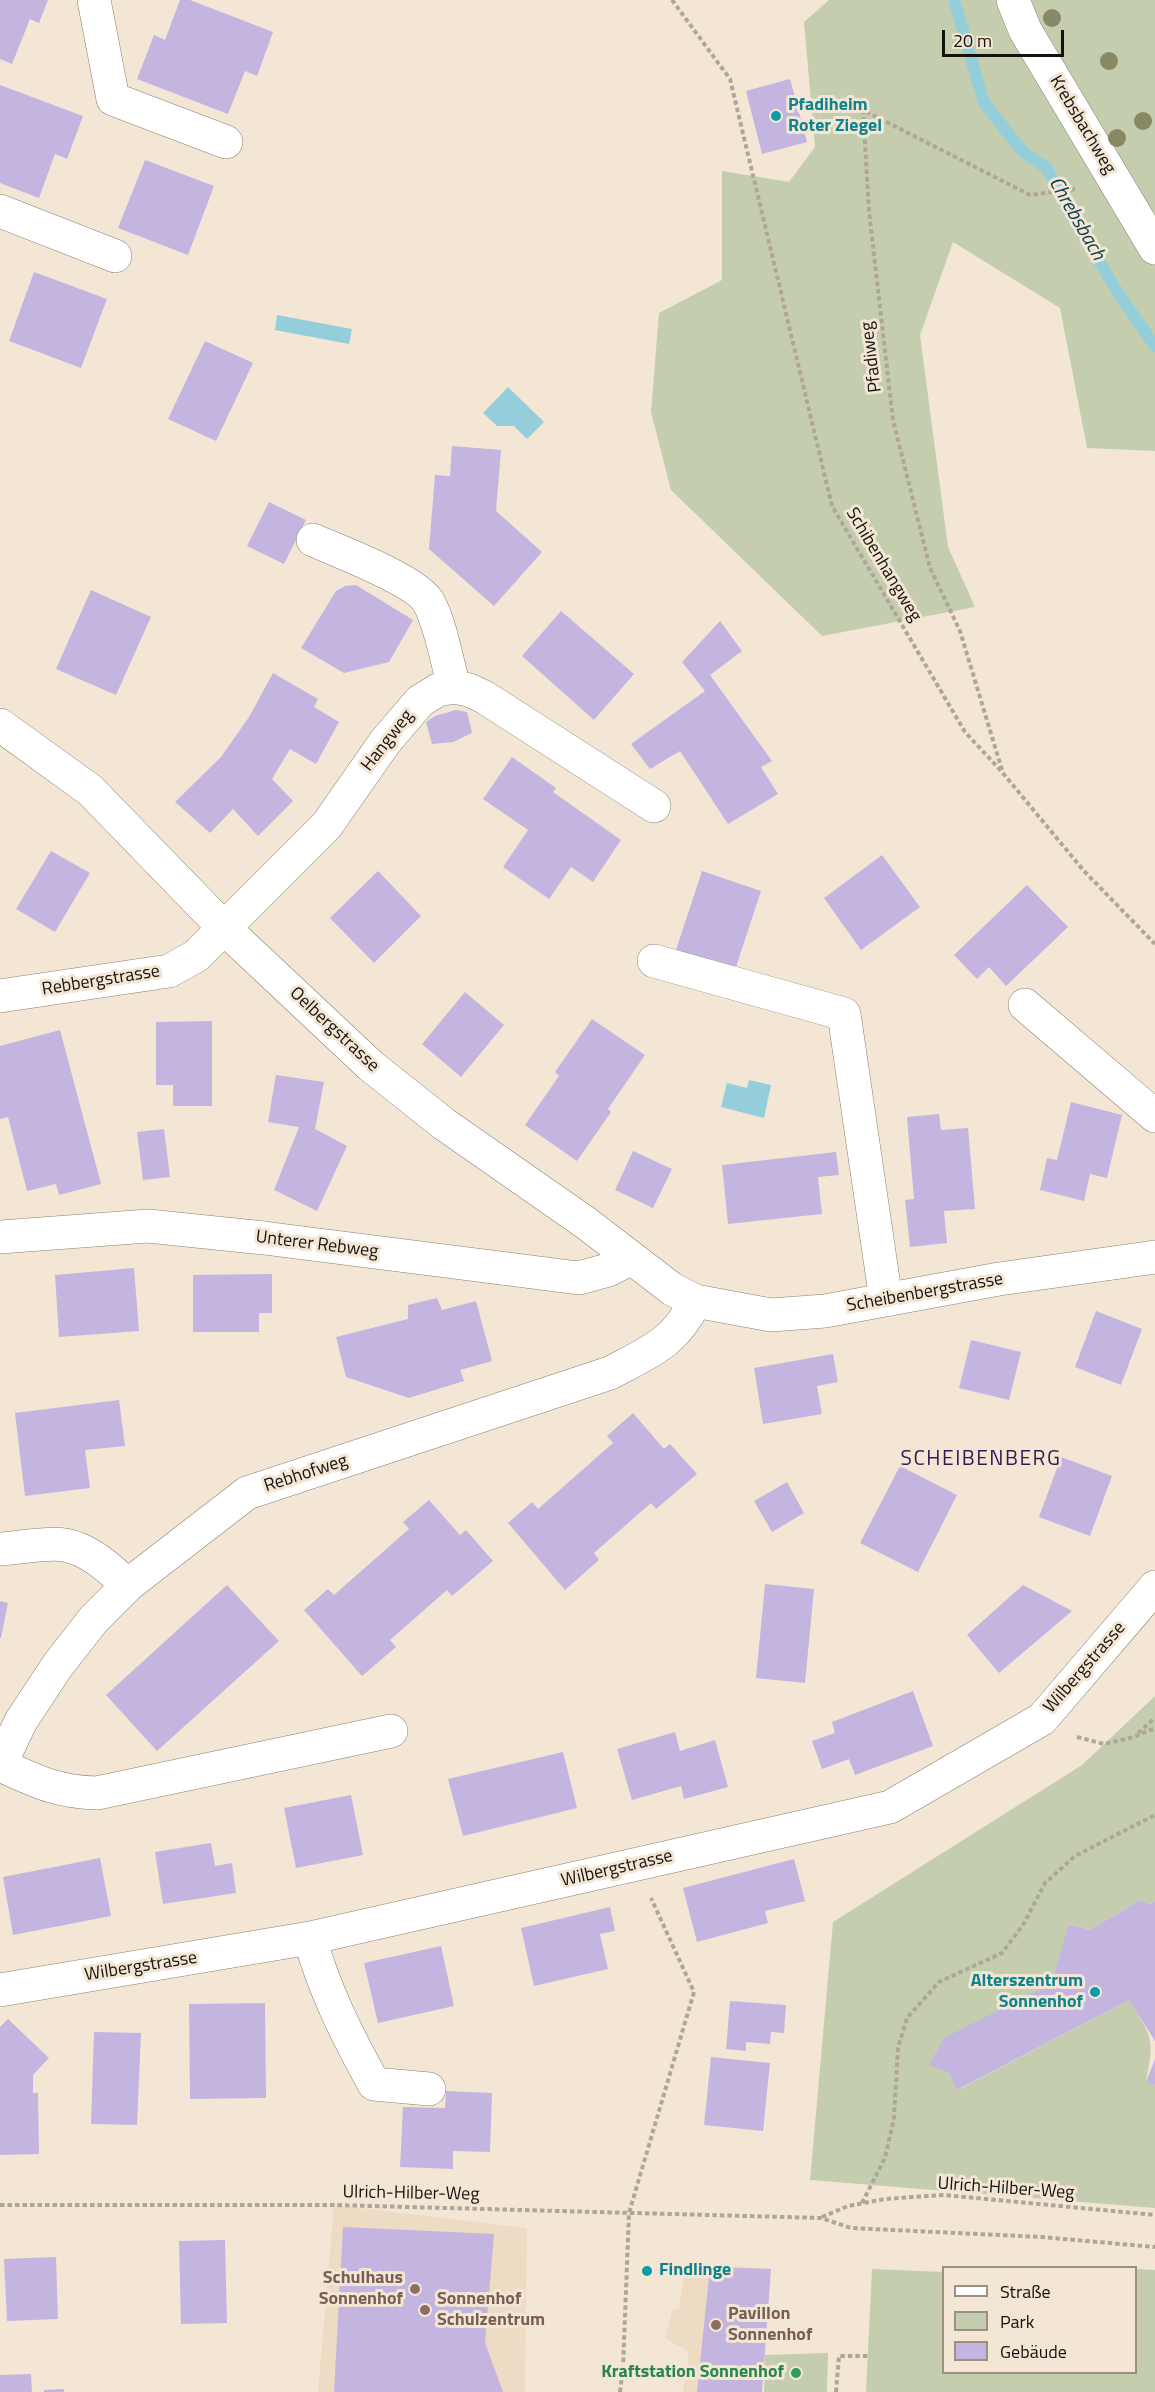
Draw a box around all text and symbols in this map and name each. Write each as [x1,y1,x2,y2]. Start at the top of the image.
scale bar [945,18,1066,56]
text: 20 m [953,27,992,54]
street label: Krebsbachweg [1044,72,1120,178]
place label: Pfadiheim Roter Ziegel [788,95,882,138]
marker: Pfadiheim Roter Ziegel [769,109,783,123]
water label: Chrebsbach [1043,173,1109,265]
street label: Pfadiweg [857,320,887,394]
street label: Schibenhangweg [841,504,925,626]
street label: Hangweg [357,706,419,776]
street label: Rebbergstrasse [40,961,162,1001]
street label: Oelbergstrasse [285,983,383,1077]
street label: Unterer Rebweg [254,1227,380,1263]
street label: Scheibenbergstrasse [845,1269,1005,1317]
district label: SCHEIBENBERG [901,1447,1061,1473]
street label: Rebhofweg [261,1450,351,1498]
street label: Wilbergstrasse [1040,1618,1130,1718]
street label: Wilbergstrasse [559,1846,675,1892]
street label: Wilbergstrasse [83,1947,199,1987]
place label: Alterszentrum Sonnenhof [971,1971,1083,2014]
marker: Alterszentrum Sonnenhof [1088,1985,1102,1999]
street label: Ulrich-Hilber-Weg [937,2173,1075,2205]
street label: Ulrich-Hilber-Weg [342,2182,480,2206]
place label: Findlinge [659,2260,731,2282]
marker: Findlinge [640,2264,654,2278]
legend [942,2266,1137,2374]
place label: Schulhaus Sonnenhof [319,2268,403,2310]
text: Straße [1000,2278,1051,2305]
marker: Schulhaus Sonnenhof [408,2282,422,2296]
place label: Sonnenhof Schulzentrum [437,2289,545,2332]
marker: Sonnenhof Schulzentrum [418,2303,432,2317]
place label: Pavillon Sonnenhof [728,2304,812,2346]
text: Park [1000,2308,1034,2335]
marker: Pavillon Sonnenhof [709,2318,723,2332]
text: Gebäude [1000,2338,1067,2365]
place label: Kraftstation Sonnenhof [601,2362,784,2384]
marker: Kraftstation Sonnenhof [789,2366,803,2380]

